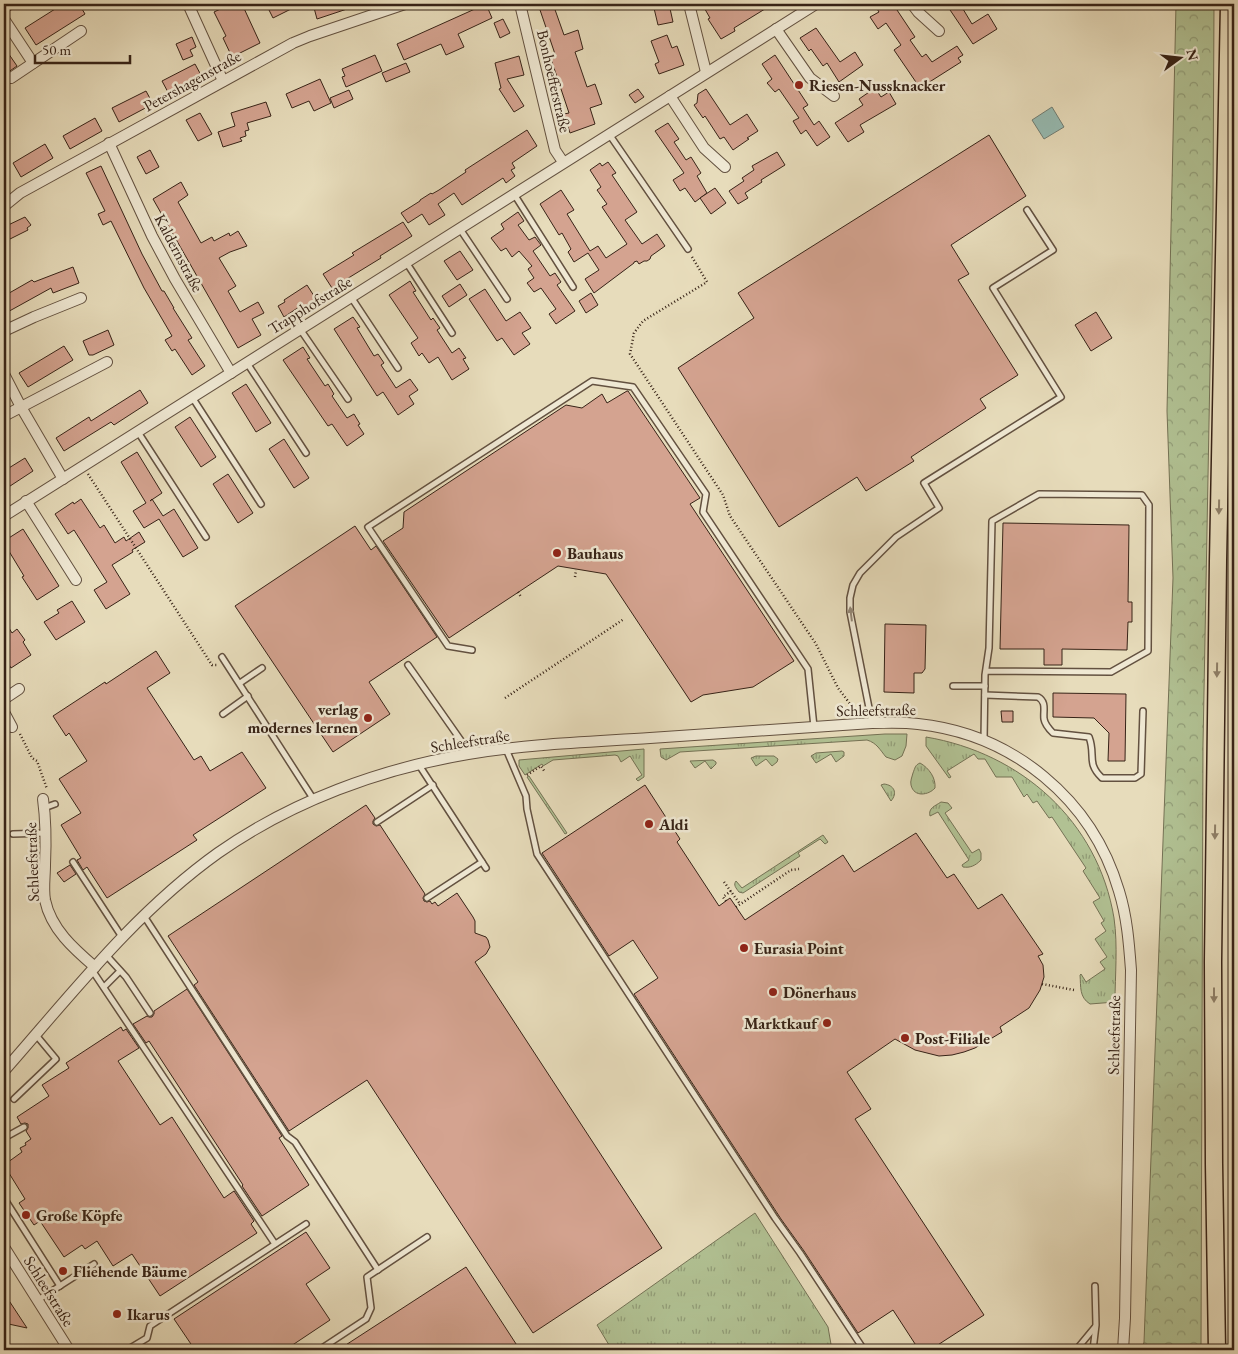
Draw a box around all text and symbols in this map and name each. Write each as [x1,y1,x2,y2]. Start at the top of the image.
street label: Bonhoefferstraße [532,28,576,134]
scale bar [35,32,130,64]
north arrow [1156,32,1206,82]
text: 50 m [42,40,71,59]
street label: Petershagenstraße [139,46,245,116]
text: N [1182,47,1203,63]
place label: Riesen-Nussknacker [809,75,946,96]
marker: Riesen-Nussknacker [793,79,805,91]
street label: Kaldernstraße [150,210,208,296]
street label: Trapphofstraße [264,271,356,339]
one-way arrow [1215,500,1223,516]
place label: Bauhaus [567,543,624,564]
marker: Bauhaus [551,547,563,559]
one-way arrow [847,606,855,622]
one-way arrow [1213,662,1221,678]
place label: verlag modernes lernen [248,699,359,738]
street label: Schleefstraße [836,699,916,721]
marker: verlag modernes lernen [362,712,374,724]
street label: Schleefstraße [429,724,511,758]
place label: Aldi [658,814,689,835]
marker: Aldi [643,818,655,830]
street label: Schleefstraße [20,822,44,902]
one-way arrow [1211,825,1219,841]
place label: Eurasia Point [754,938,844,959]
marker: Eurasia Point [738,942,750,954]
place label: Dönerhaus [783,982,856,1003]
marker: Dönerhaus [767,986,779,998]
one-way arrow [1210,987,1218,1003]
street label: Schleefstraße [1103,995,1125,1075]
place label: Marktkauf [744,1013,819,1034]
marker: Marktkauf [821,1017,833,1029]
place label: Post-Filiale [915,1028,990,1049]
marker: Post-Filiale [899,1032,911,1044]
place label: Große Köpfe [36,1205,123,1226]
marker: Große Köpfe [20,1209,32,1221]
street label: Schleefstraße [19,1252,79,1330]
place label: Fliehende Bäume [73,1261,187,1282]
marker: Fliehende Bäume [57,1265,69,1277]
place label: Ikarus [127,1304,170,1325]
marker: Ikarus [111,1308,123,1320]

